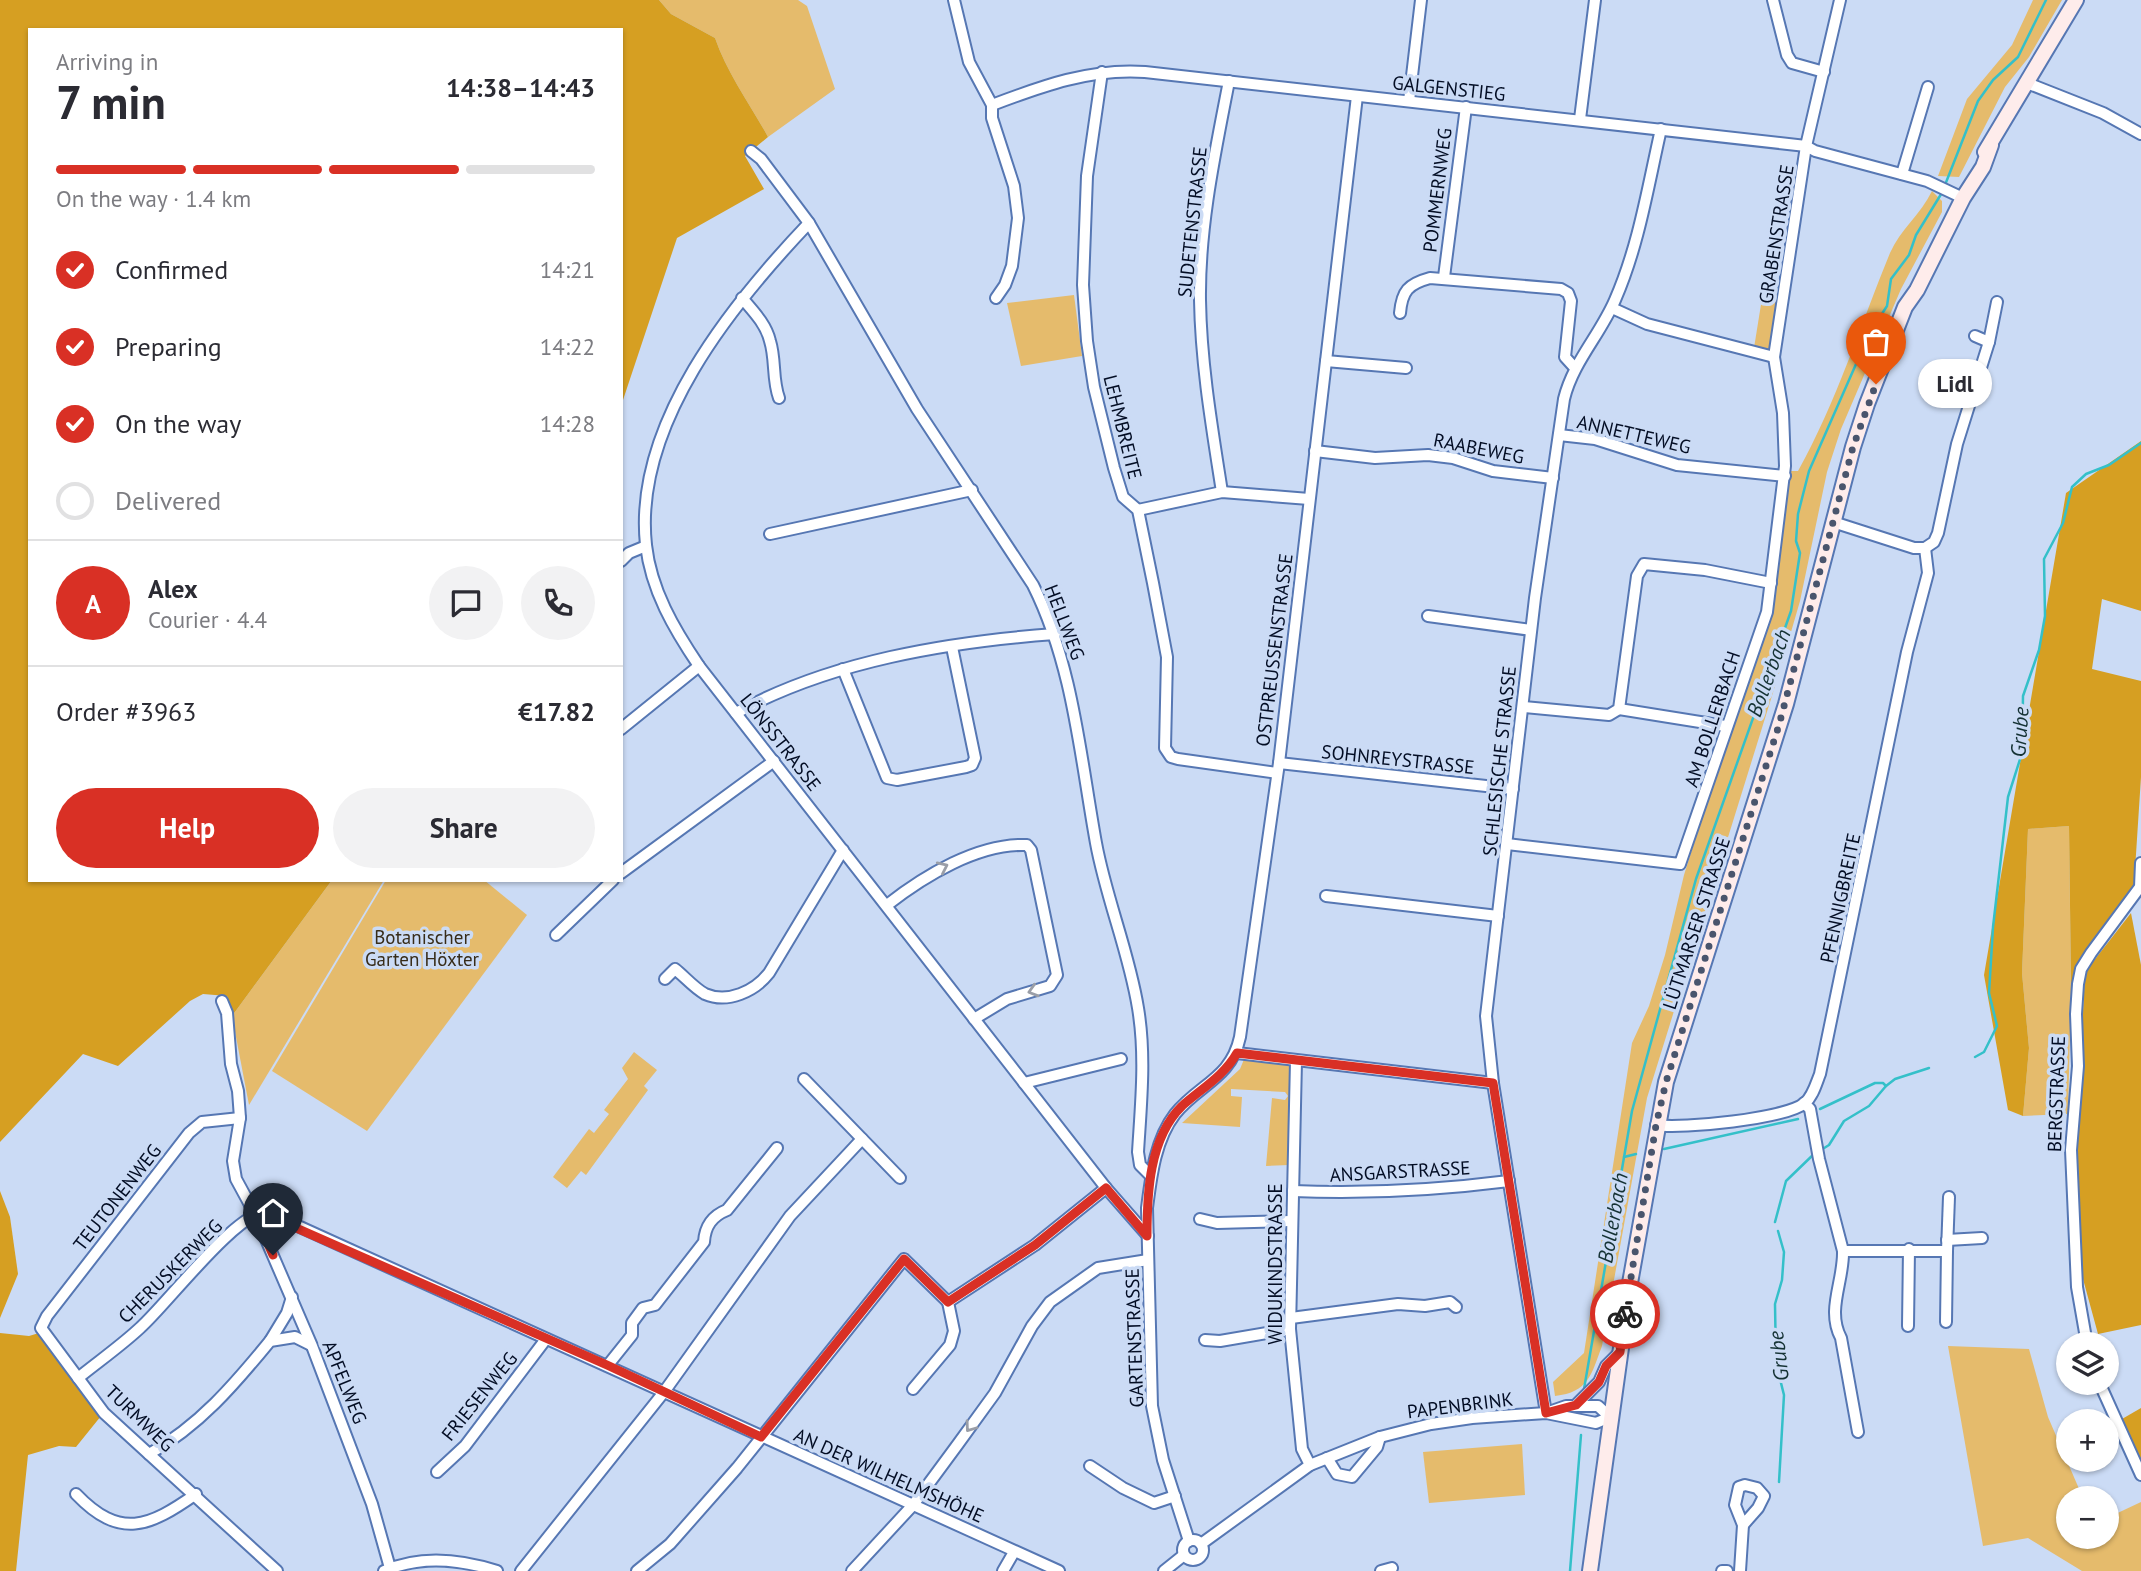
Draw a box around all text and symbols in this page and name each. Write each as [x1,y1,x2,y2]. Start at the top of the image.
text: Arriving in [56,47,158,76]
street label: GALGENSTIEG [1391,70,1507,106]
text: 14:38–14:43 [446,71,595,104]
text: 7 min [56,72,166,132]
street label: POMMERNWEG [1417,126,1457,254]
street label: SUDETENSTRASSE [1172,145,1212,299]
street label: GRABENSTRASSE [1753,163,1799,305]
text: On the way · 1.4 km [56,184,251,213]
icon: check [56,251,94,289]
text: Confirmed [115,253,228,286]
text: 14:21 [540,255,595,284]
pin [1846,312,1906,384]
icon: bag [1857,323,1895,361]
icon: check [56,328,94,366]
text: Preparing [115,330,222,363]
text: 14:22 [540,332,595,361]
callout: Lidl [1918,360,1992,408]
text: Lidl [1936,369,1974,398]
street label: LEHMBREITE [1098,372,1148,482]
icon: check [56,405,94,443]
text: On the way [115,407,241,440]
text: 14:28 [540,409,595,438]
street label: ANNETTEWEG [1575,409,1693,459]
street label: RAABEWEG [1432,427,1526,469]
text: Delivered [115,484,221,517]
street label: OSTPREUSSENSTRASSE [1250,552,1298,748]
button: chat [429,566,503,640]
button: phone [521,566,595,640]
text: Alex [148,572,198,605]
street label: HELLWEG [1040,581,1090,663]
text: A [85,587,101,620]
text: Courier · 4.4 [148,605,267,634]
water label: Bollerbach [1740,625,1797,720]
street label: AM BOLLERBACH [1679,648,1745,790]
street label: SCHLESISCHE STRASSE [1477,665,1521,857]
street label: LÖNSSTRASSE [735,688,827,796]
text: Order #3963 [56,695,196,728]
text: €17.82 [518,695,595,728]
water label: Grube [2004,706,2035,758]
street label: SOHNREYSTRASSE [1320,739,1476,779]
button: Help [56,788,319,868]
button: Share [333,788,595,868]
street label: PFENNIGBREITE [1815,831,1865,965]
street label: LÜTMARSER STRASSE [1657,834,1735,1012]
one-way arrow [936,862,948,876]
park label: Botanischer Garten Höxter [365,925,480,971]
one-way arrow [1028,982,1040,997]
street label: BERGSTRASSE [2042,1035,2070,1153]
street label: TEUTONENWEG [68,1139,166,1255]
street label: ANSGARSTRASSE [1329,1155,1471,1187]
water label: Bollerbach [1591,1171,1634,1265]
pin [243,1183,303,1255]
street label: WIDUKINDSTRASSE [1263,1183,1287,1345]
icon: home [254,1194,292,1232]
street label: CHERUSKERWEG [113,1214,227,1328]
street label: GARTENSTRASSE [1120,1268,1148,1408]
courier [1590,1279,1660,1349]
icon: bike [1606,1295,1644,1333]
water label: Grube [1762,1329,1795,1383]
map controls [2056,1332,2119,1549]
button: layers [2056,1332,2119,1395]
street label: APFELWEG [317,1337,373,1427]
street label: FRIESENWEG [436,1347,522,1445]
street label: TURMWEG [100,1379,180,1457]
street label: PAPENBRINK [1406,1387,1514,1423]
button: + [2056,1409,2119,1472]
one-way arrow [966,1419,978,1432]
street label: AN DER WILHELMSHÖHE [790,1422,988,1528]
button: − [2056,1486,2119,1549]

